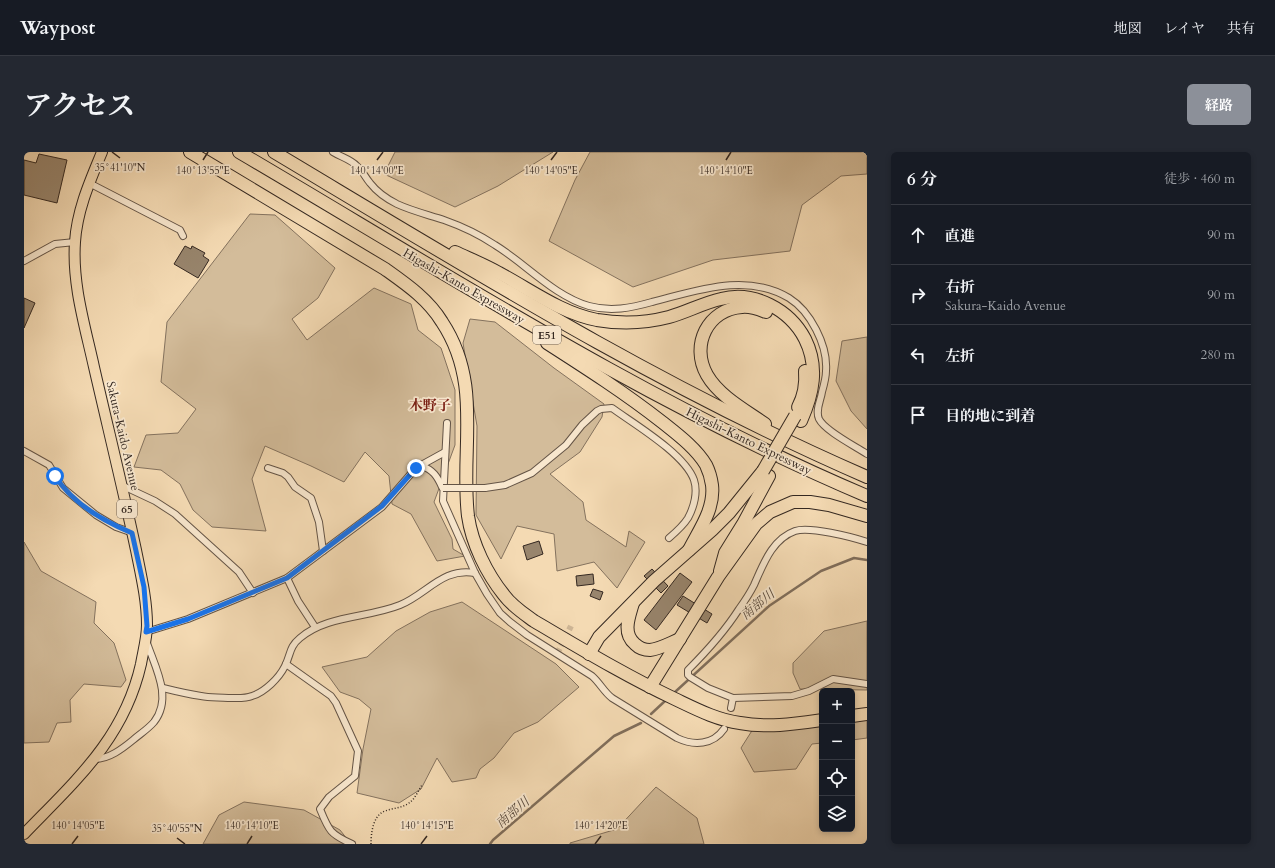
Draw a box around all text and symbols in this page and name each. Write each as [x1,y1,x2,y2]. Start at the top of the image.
text: Waypost [20,15,95,41]
text: 地図 [1114,19,1142,38]
text: レイヤ [1164,19,1205,38]
text: 共有 [1227,19,1255,38]
button: 経路 [1187,84,1251,125]
text: アクセス [24,87,135,125]
text: 35°41'10"N [95,161,146,175]
text: 140°13'55"E [176,164,230,178]
text: 140°14'00"E [350,164,404,178]
text: 140°14'05"E [524,164,578,178]
text: 140°14'10"E [699,164,753,178]
text: 6 分 [907,168,937,191]
text: 徒歩 · 460 m [1164,170,1235,188]
icon: ahead [907,224,929,246]
text: 直進 [945,226,975,246]
text: 90 m [1207,226,1235,244]
street label: Higashi-Kanto Expressway [400,245,528,328]
text: 右折 [945,277,975,297]
icon: right [907,284,929,306]
text: 90 m [1207,286,1235,304]
text: Sakura-Kaido Avenue [945,297,1066,315]
road number: E51 [533,326,561,344]
icon: left [907,344,929,366]
text: 左折 [945,346,975,366]
text: 280 m [1201,346,1235,364]
street label: Sakura-Kaido Avenue [103,380,143,492]
district label: 木野子 [409,396,451,415]
street label: Higashi-Kanto Expressway [684,404,815,479]
icon: arrive [907,404,929,426]
text: 目的地に到着 [945,406,1035,426]
route end [407,459,425,477]
route start [46,467,64,485]
road number: 65 [117,500,137,518]
water label: 南部川 [737,584,780,624]
map controls [819,688,855,832]
button: + [819,688,855,724]
button: − [819,724,855,760]
button: locate [819,760,855,796]
water label: 南部川 [492,792,535,832]
button: layers [819,796,855,832]
text: 140°14'05"E [51,819,105,833]
text: 140°14'10"E [225,819,279,833]
text: 140°14'15"E [400,819,454,833]
text: 140°14'20"E [574,819,628,833]
text: 35°40'55"N [152,822,203,836]

